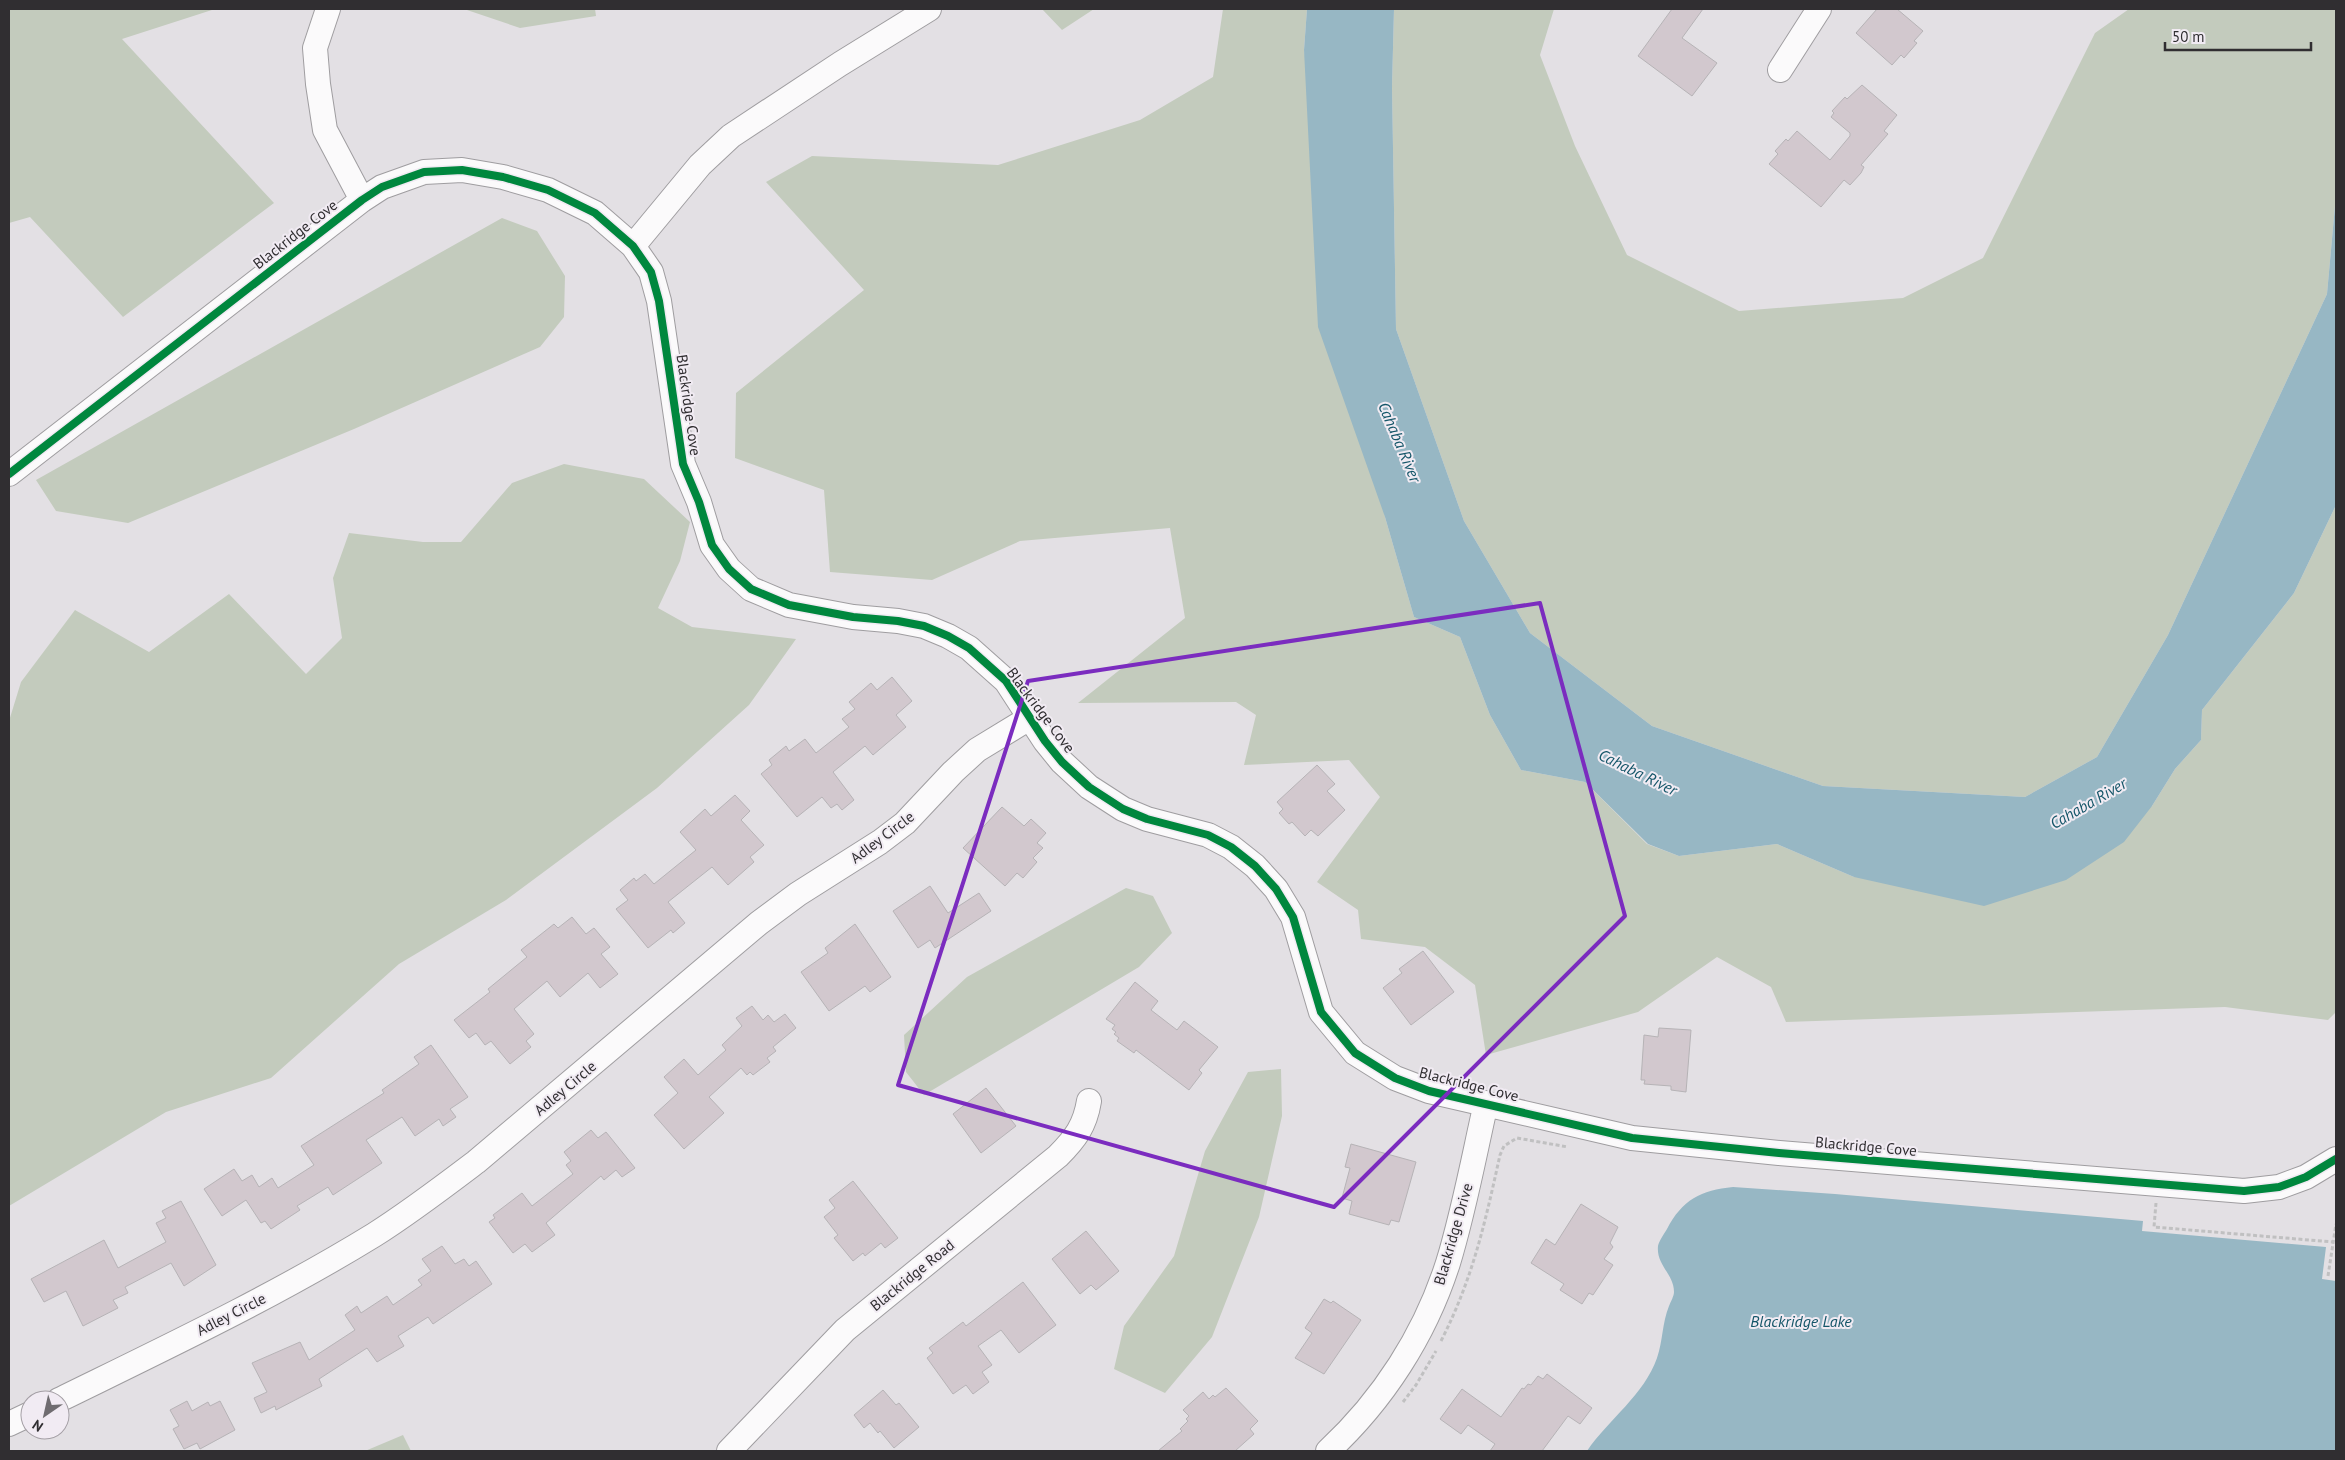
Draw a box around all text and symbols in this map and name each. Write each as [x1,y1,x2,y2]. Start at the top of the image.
scale bar [2165,20,2311,52]
text: 50 m [2172,27,2205,46]
street label: Blackridge Cove [249,195,341,273]
street label: Blackridge Cove [672,353,706,457]
water label: Cahaba River [1374,399,1427,487]
street label: Blackridge Cove [1003,664,1079,756]
water label: Cahaba River [1595,744,1682,800]
water label: Cahaba River [2046,772,2131,833]
street label: Adley Circle [846,807,918,867]
street label: Adley Circle [530,1056,600,1120]
street label: Blackridge Cove [1417,1062,1521,1106]
street label: Blackridge Cove [1814,1132,1918,1160]
street label: Blackridge Drive [1429,1181,1477,1287]
street label: Blackridge Road [866,1235,958,1315]
street label: Adley Circle [193,1288,269,1340]
water label: Blackridge Lake [1750,1311,1852,1331]
north arrow [20,1390,70,1440]
text: N [29,1416,47,1436]

